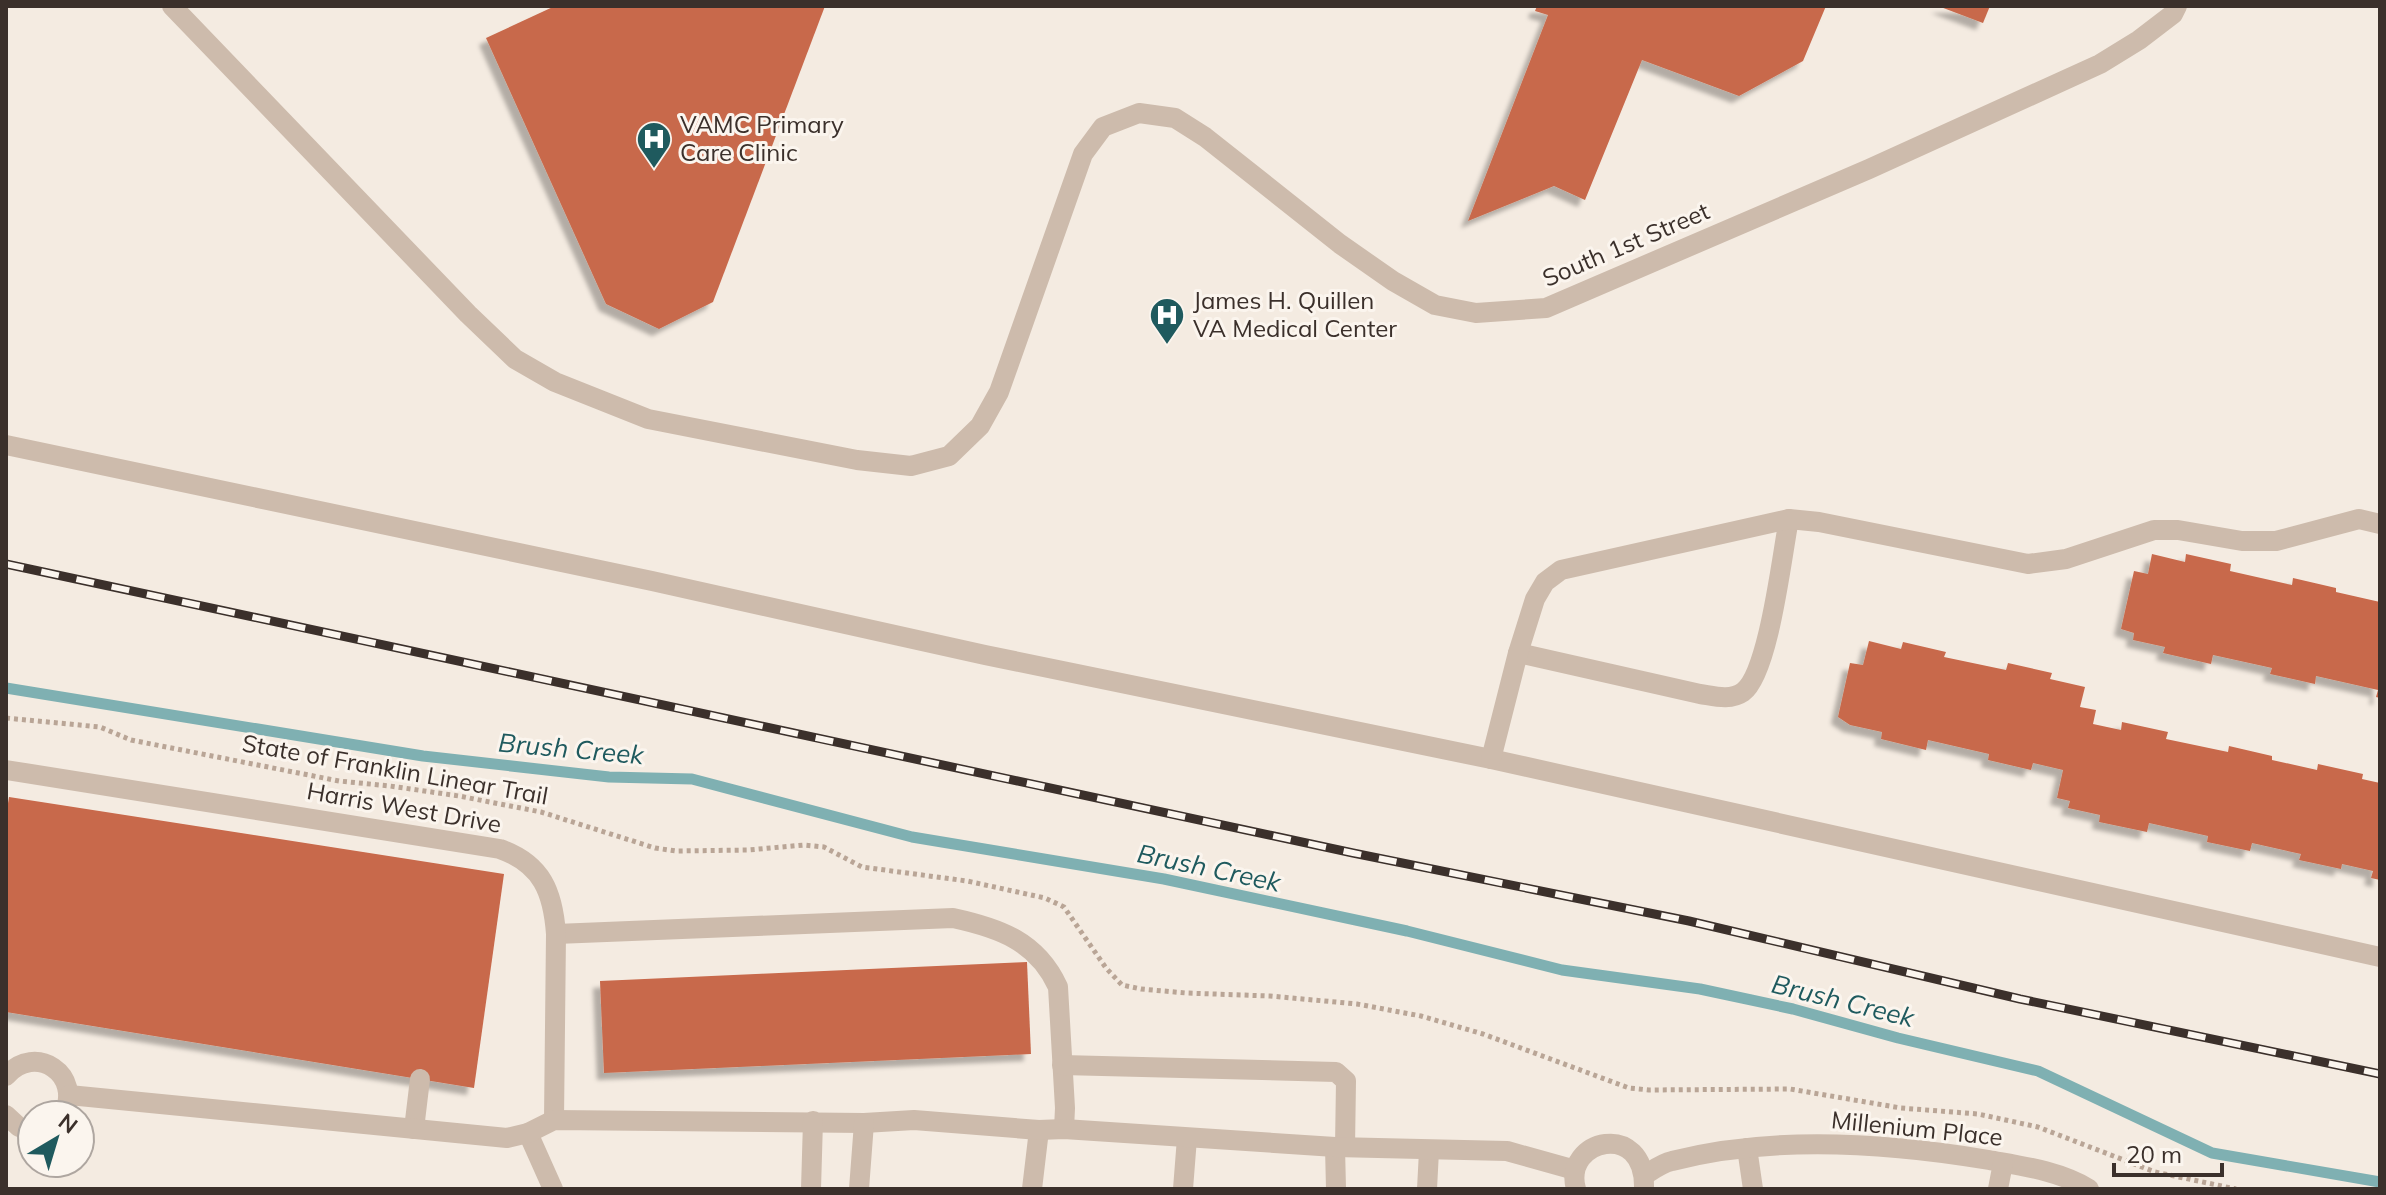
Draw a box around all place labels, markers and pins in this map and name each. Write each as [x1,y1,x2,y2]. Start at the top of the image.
place label: VAMC Primary Care Clinic [680,109,844,167]
hospital icon: VAMC Primary Care Clinic [635,120,673,170]
place label: James H. Quillen VA Medical Center [1193,285,1397,343]
hospital icon: James H. Quillen VA Medical Center [1148,296,1186,346]

